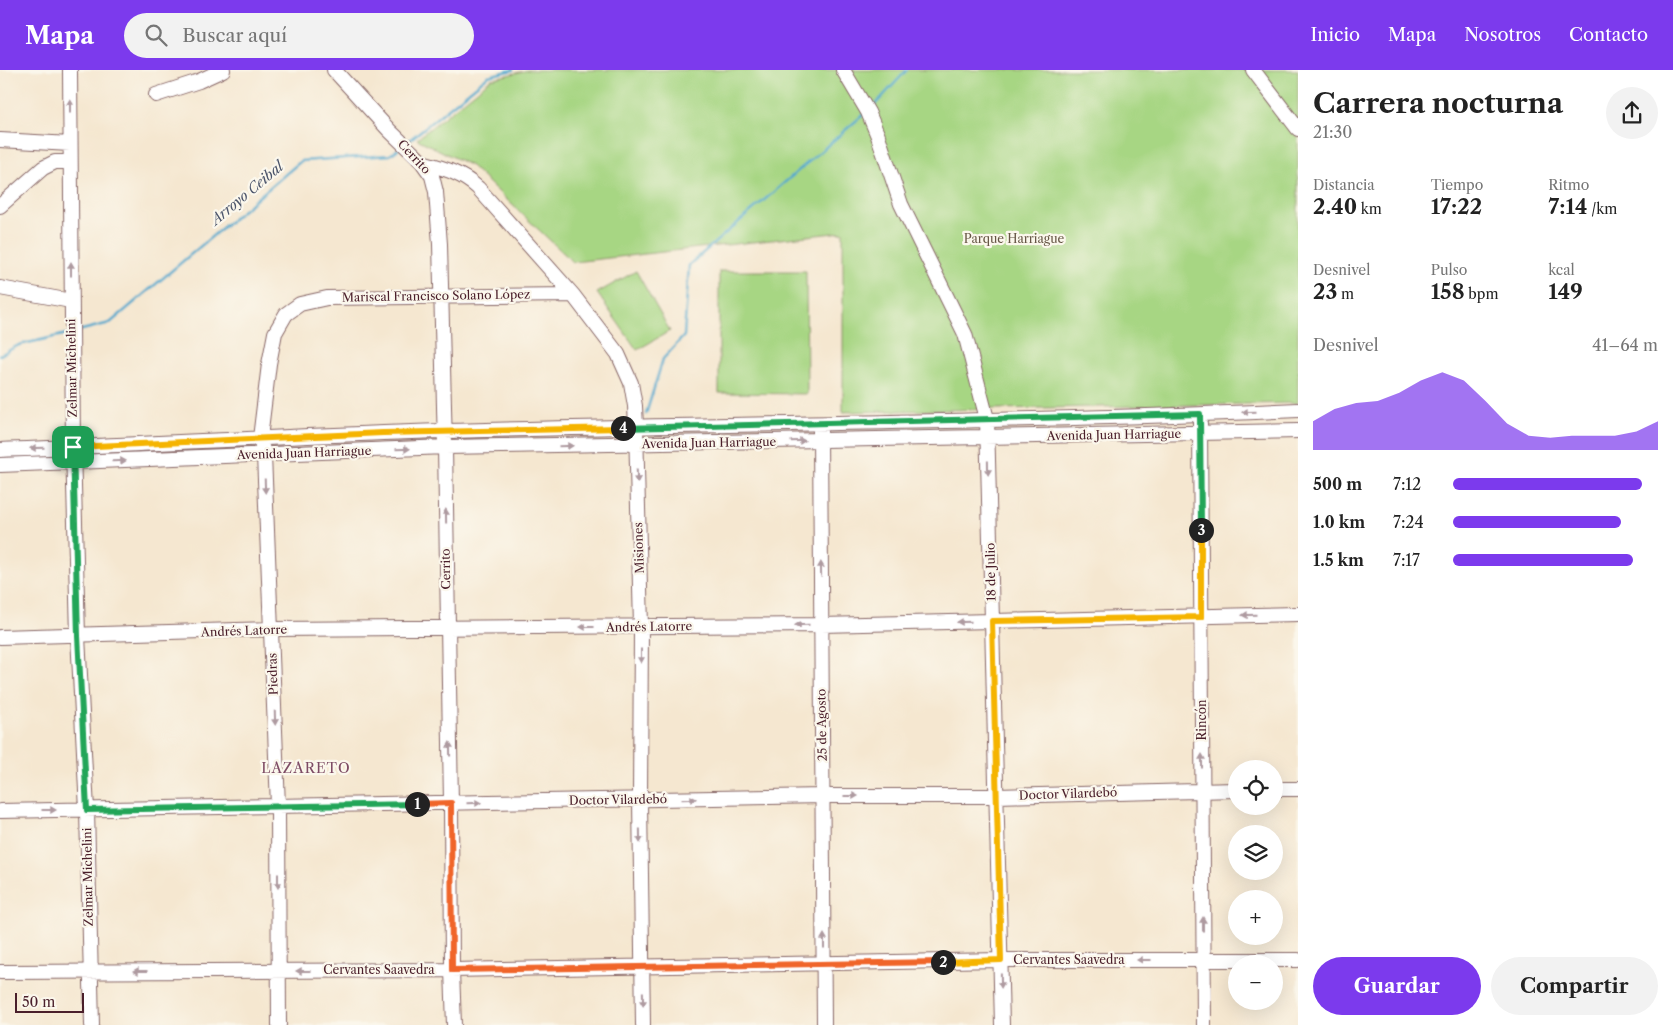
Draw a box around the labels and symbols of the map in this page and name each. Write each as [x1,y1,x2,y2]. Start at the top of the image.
one-way arrow [66,98,74,114]
street label: Cerrito [395,136,434,177]
water label: Arroyo Ceibal [205,156,288,230]
park label: Parque Harriague [964,231,1065,246]
one-way arrow [67,261,75,277]
street label: Mariscal Francisco Solano López [342,286,530,305]
street label: Zelmar Michelini [63,318,80,417]
one-way arrow [1241,409,1257,417]
pin: 4 [610,416,636,440]
pin [52,426,94,468]
street label: Avenida Juan Harriague [1046,426,1182,443]
street label: Avenida Juan Harriague [641,434,777,451]
one-way arrow [791,437,807,445]
one-way arrow [558,441,574,449]
street label: Avenida Juan Harriague [236,443,372,462]
one-way arrow [396,444,412,452]
one-way arrow [29,445,45,453]
one-way arrow [111,456,127,464]
one-way arrow [985,460,993,476]
one-way arrow [633,468,641,484]
one-way arrow [262,478,270,494]
one-way arrow [442,508,450,524]
pin: 3 [1188,518,1214,542]
street label: Misiones [630,522,647,574]
street label: 18 de Julio [982,543,999,601]
street label: Cerrito [438,548,453,590]
one-way arrow [817,561,825,577]
one-way arrow [1241,612,1257,620]
street label: Andrés Latorre [605,618,692,635]
one-way arrow [956,618,972,626]
street label: Andrés Latorre [200,621,288,640]
one-way arrow [794,621,810,629]
one-way arrow [579,623,595,631]
one-way arrow [637,648,645,664]
street label: Piedras [264,653,281,695]
street label: 25 de Agosto [813,689,830,761]
street label: Rincón [1194,699,1209,741]
one-way arrow [271,710,279,726]
one-way arrow [446,741,454,757]
one-way arrow [1198,753,1206,769]
district label: LAZARETO [261,759,351,777]
street label: Doctor Vilardebó [1019,784,1117,803]
street label: Doctor Vilardebó [569,791,667,808]
pin: 1 [404,792,430,816]
one-way arrow [843,792,859,800]
one-way arrow [681,794,697,802]
one-way arrow [466,799,482,807]
one-way arrow [41,806,57,814]
street label: Zelmar Michelini [79,827,96,926]
one-way arrow [636,828,644,844]
one-way arrow [274,873,282,889]
one-way arrow [1199,916,1207,932]
one-way arrow [820,933,828,949]
pin: 2 [930,950,956,974]
street label: Cervantes Saavedra [1013,952,1125,967]
one-way arrow [1136,956,1152,964]
street label: Cervantes Saavedra [323,962,435,977]
one-way arrow [132,967,148,975]
one-way arrow [294,967,310,975]
one-way arrow [997,973,1005,989]
scale bar [15,990,84,1013]
one-way arrow [639,991,647,1007]

